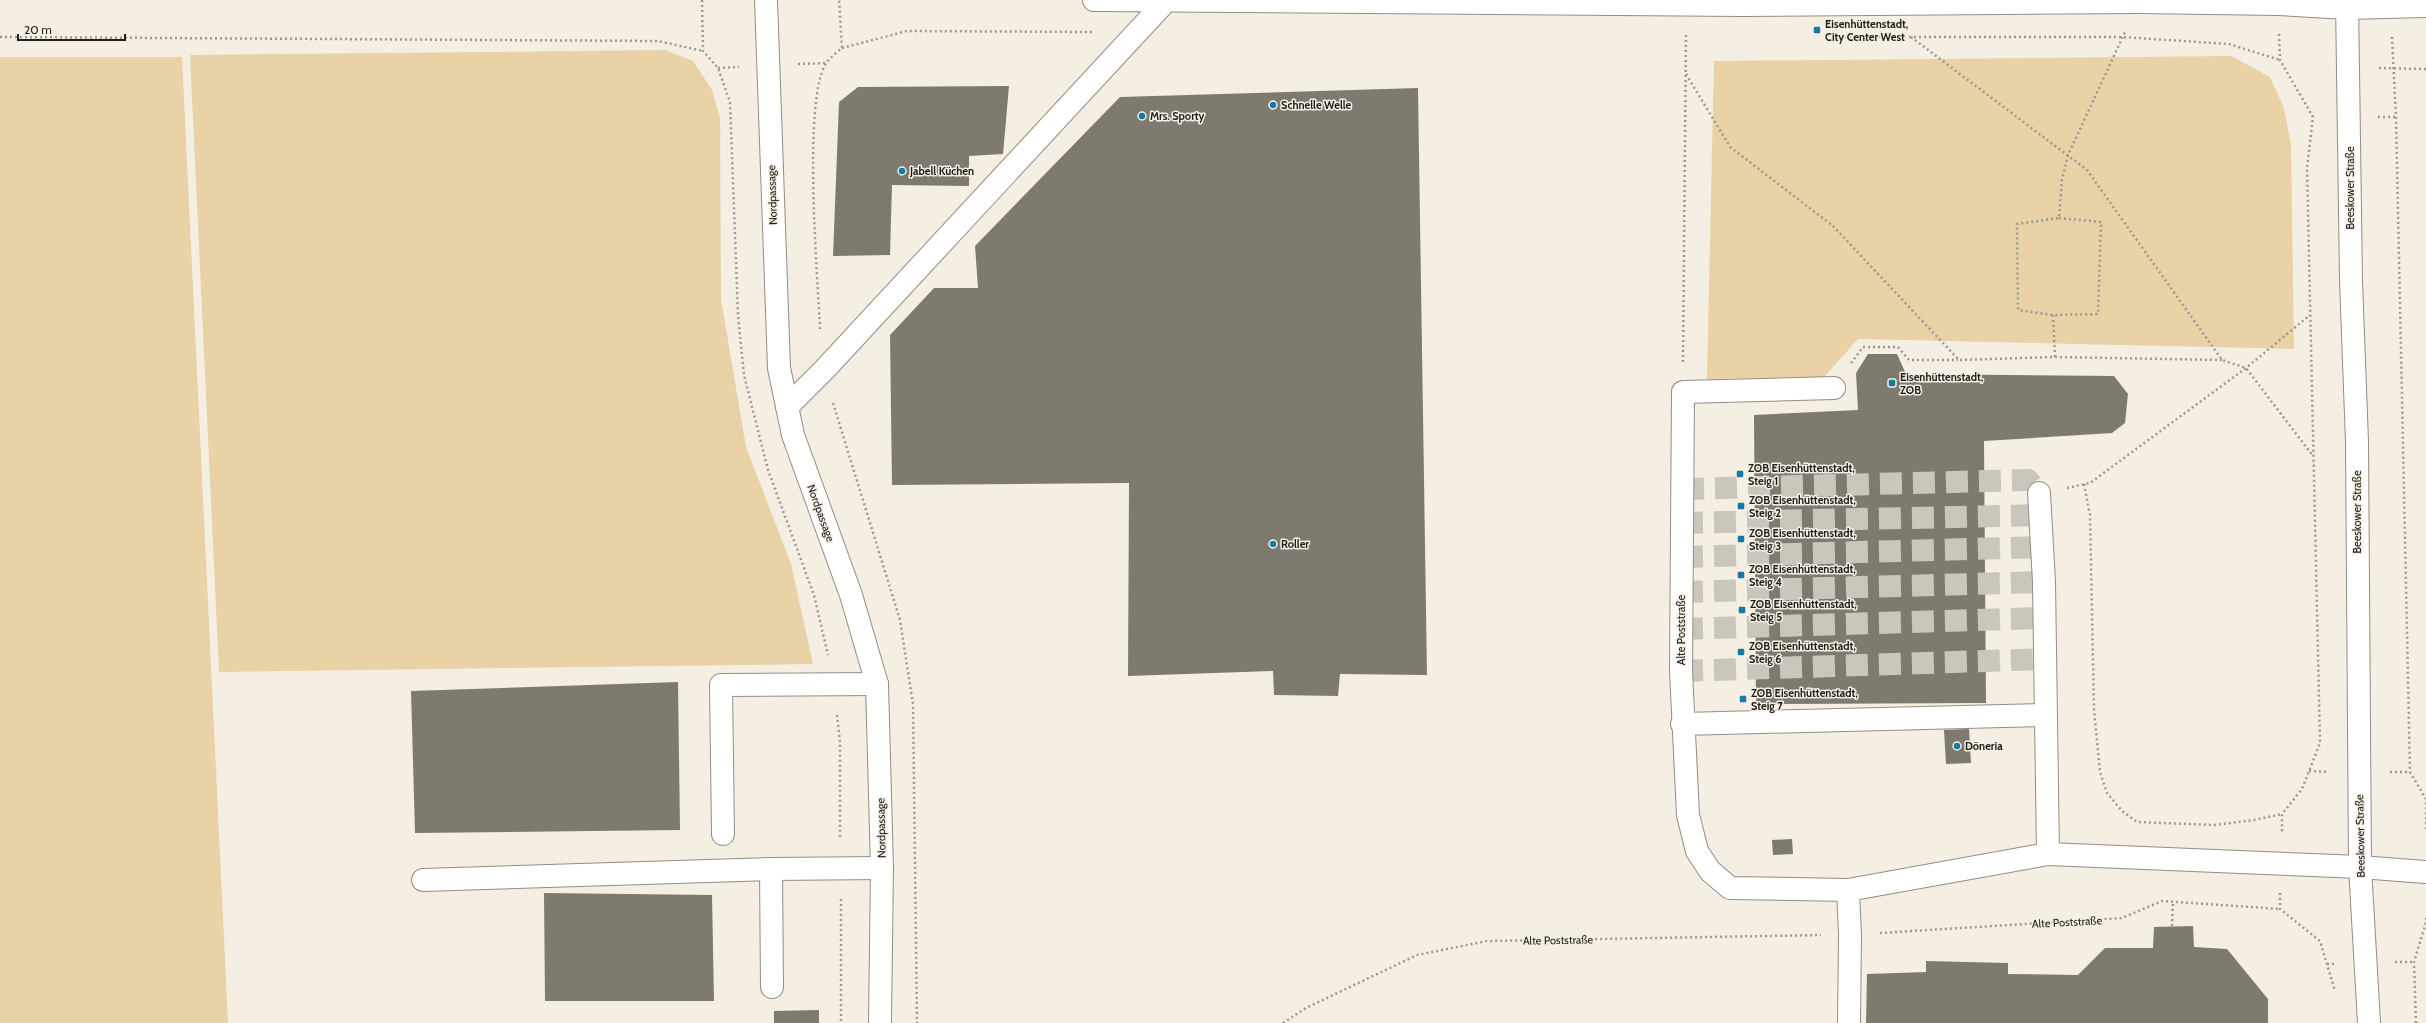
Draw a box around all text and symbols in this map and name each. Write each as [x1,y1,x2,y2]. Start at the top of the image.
scale bar [18,16,125,42]
place label: Eisenhüttenstadt, City Center West [1825,17,1909,44]
text: 20 m [24,22,52,37]
marker: Eisenhüttenstadt, City Center West [1812,25,1822,35]
place label: Schnelle Welle [1281,98,1352,112]
marker: Schnelle Welle [1268,100,1278,110]
place label: Mrs. Sporty [1150,109,1205,123]
marker: Mrs. Sporty [1137,111,1147,121]
street label: Beeskower Straße [2343,146,2357,230]
street label: Nordpassage [764,164,780,225]
place label: Jabell Küchen [909,164,974,178]
marker: Jabell Küchen [897,166,907,176]
place label: Eisenhüttenstadt, ZOB [1900,370,1984,397]
marker: Eisenhüttenstadt, ZOB [1887,378,1897,388]
place label: ZOB Eisenhüttenstadt, Steig 1 [1748,461,1855,488]
marker: ZOB Eisenhüttenstadt, Steig 1 [1735,469,1745,479]
street label: Beeskower Straße [2350,470,2364,554]
street label: Nordpassage [804,482,838,544]
place label: ZOB Eisenhüttenstadt, Steig 2 [1749,493,1856,520]
marker: ZOB Eisenhüttenstadt, Steig 2 [1736,501,1746,511]
place label: ZOB Eisenhüttenstadt, Steig 3 [1749,526,1856,553]
marker: ZOB Eisenhüttenstadt, Steig 3 [1736,534,1746,544]
place label: Roller [1281,537,1309,551]
marker: Roller [1268,539,1278,549]
place label: ZOB Eisenhüttenstadt, Steig 4 [1749,562,1856,589]
marker: ZOB Eisenhüttenstadt, Steig 4 [1736,570,1746,580]
street label: Alte Poststraße [1674,594,1688,665]
place label: ZOB Eisenhüttenstadt, Steig 5 [1750,597,1857,624]
marker: ZOB Eisenhüttenstadt, Steig 5 [1737,605,1747,615]
place label: ZOB Eisenhüttenstadt, Steig 6 [1749,639,1856,666]
marker: ZOB Eisenhüttenstadt, Steig 6 [1736,647,1746,657]
place label: ZOB Eisenhüttenstadt, Steig 7 [1751,686,1858,713]
marker: ZOB Eisenhüttenstadt, Steig 7 [1738,694,1748,704]
place label: Döneria [1965,739,2003,753]
marker: Döneria [1952,741,1962,751]
street label: Beeskower Straße [2352,794,2368,878]
street label: Nordpassage [873,798,889,858]
street label: Alte Poststraße [2032,913,2103,931]
street label: Alte Poststraße [1523,932,1594,948]

